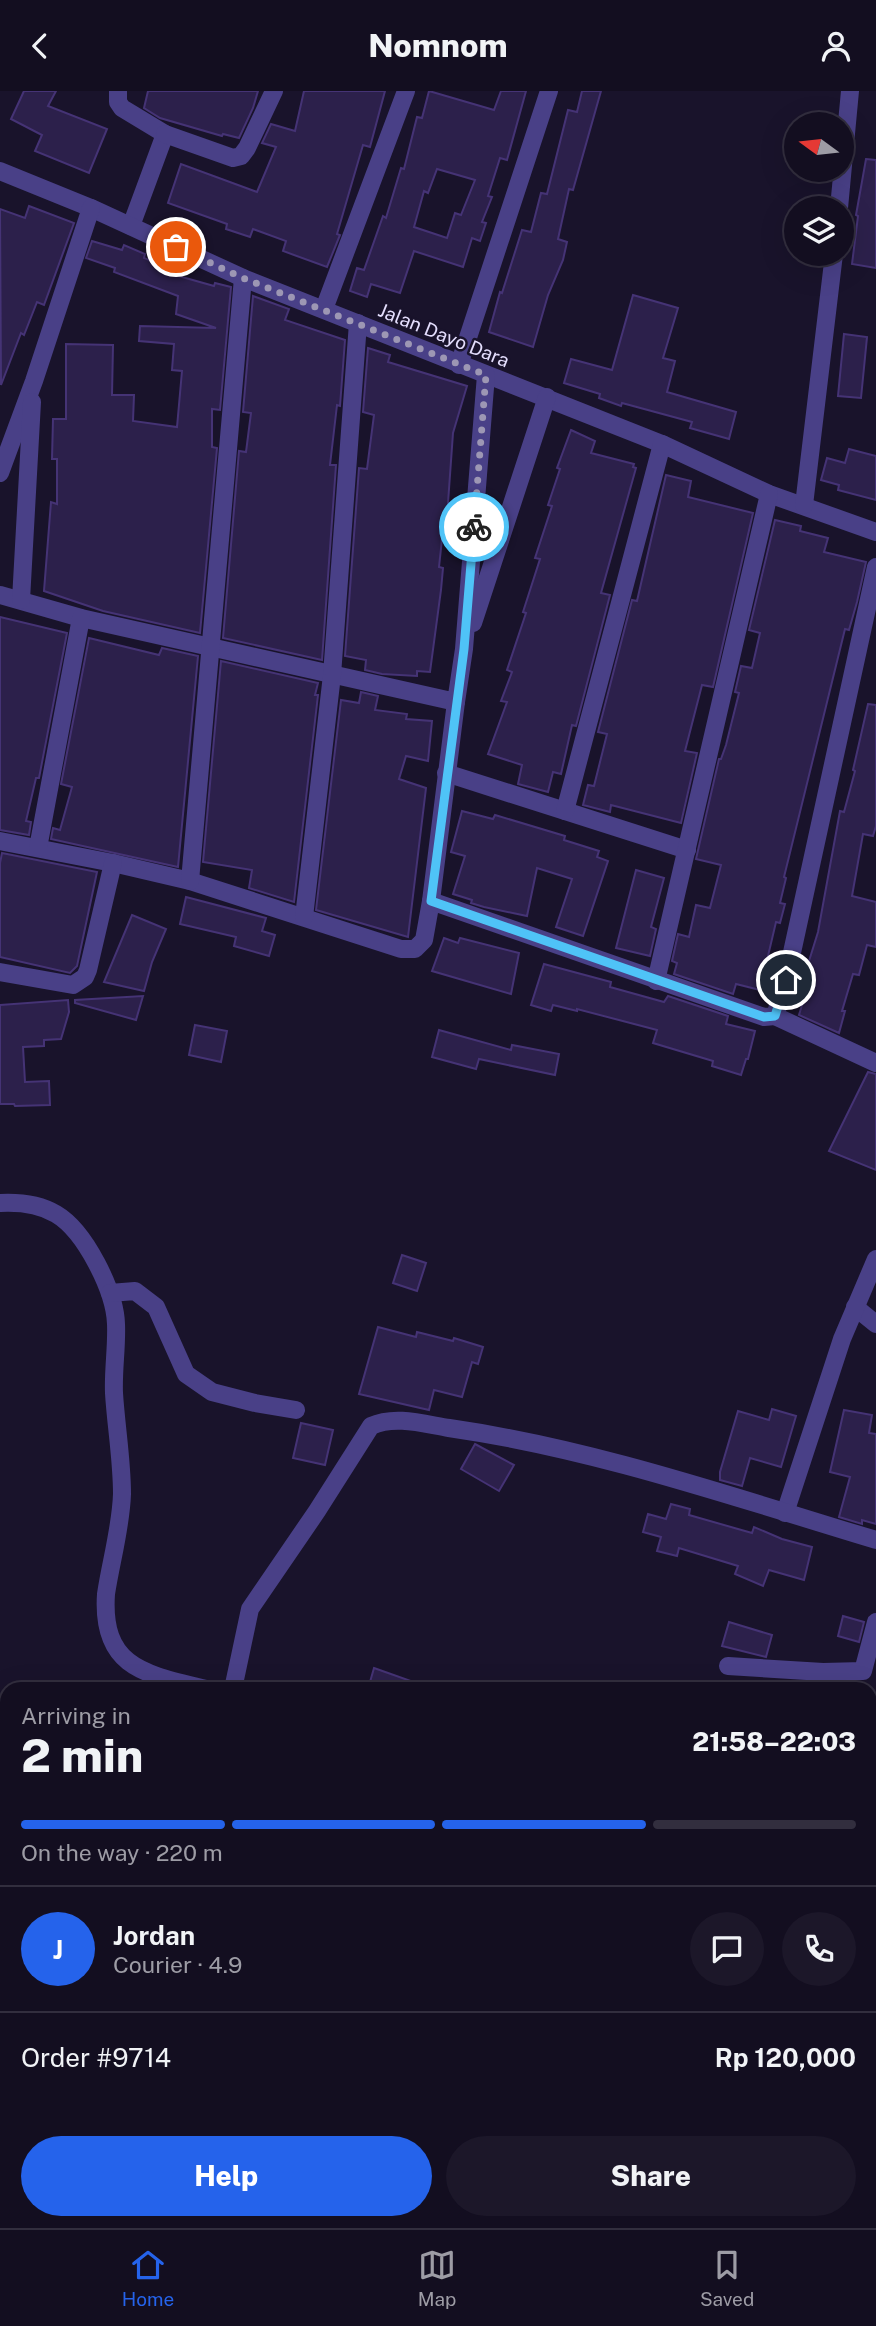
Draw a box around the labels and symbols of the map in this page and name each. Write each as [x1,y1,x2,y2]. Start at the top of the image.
north arrow [784,112,854,182]
pin [146,217,206,277]
street label: Jalan Dayo Dara [375,299,513,371]
courier [439,492,509,562]
pin [756,950,816,1010]

